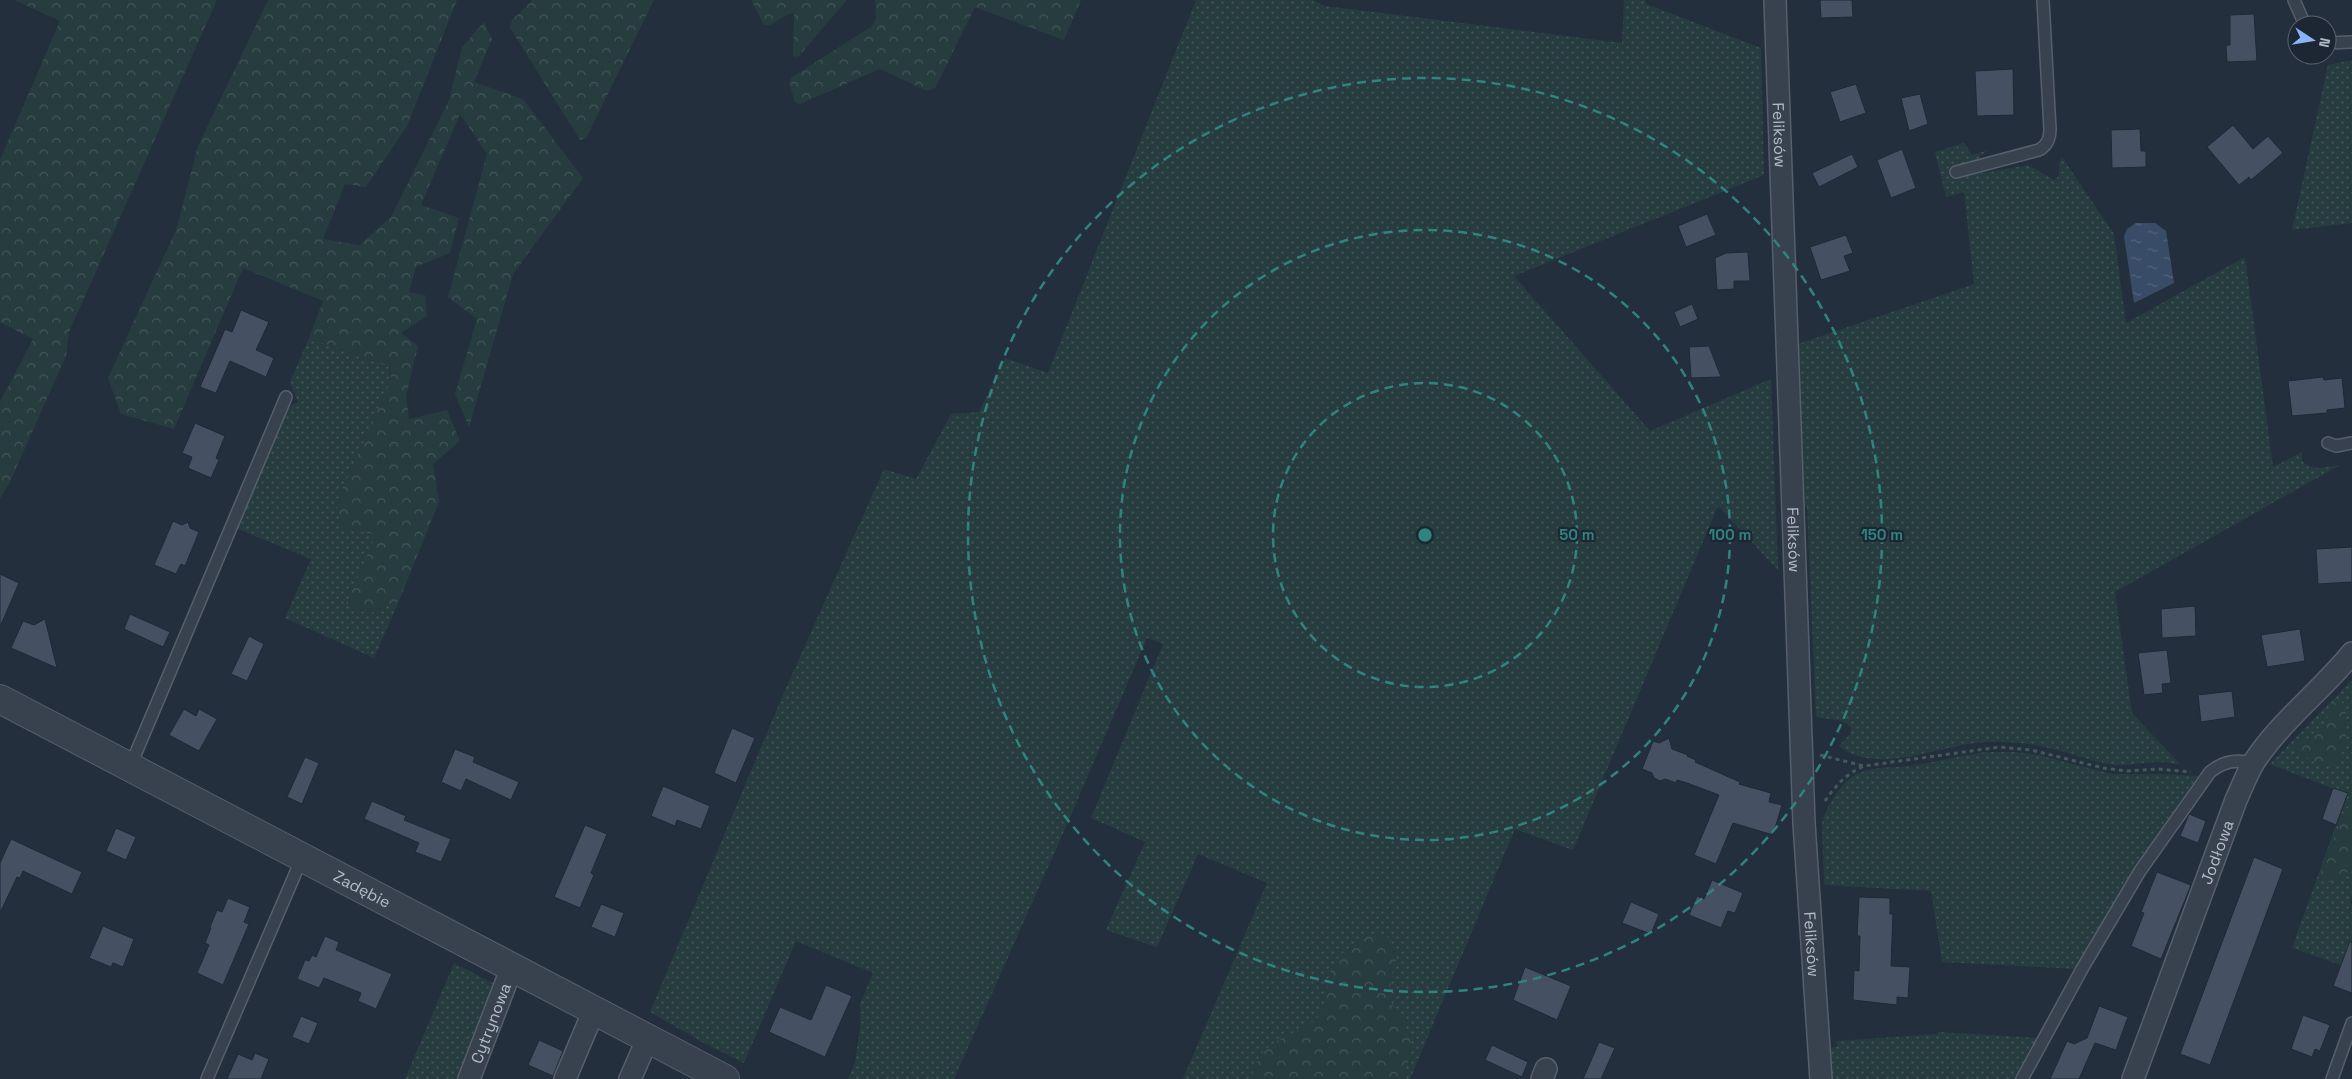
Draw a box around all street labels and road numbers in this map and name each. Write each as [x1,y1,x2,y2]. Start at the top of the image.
street label: Feliksów [1768,102,1791,168]
street label: Feliksów [1782,507,1806,573]
street label: Jodłowa [2195,817,2238,887]
street label: Zadębie [330,865,394,913]
street label: Feliksów [1799,911,1825,977]
street label: Cytrynowa [466,980,515,1066]

